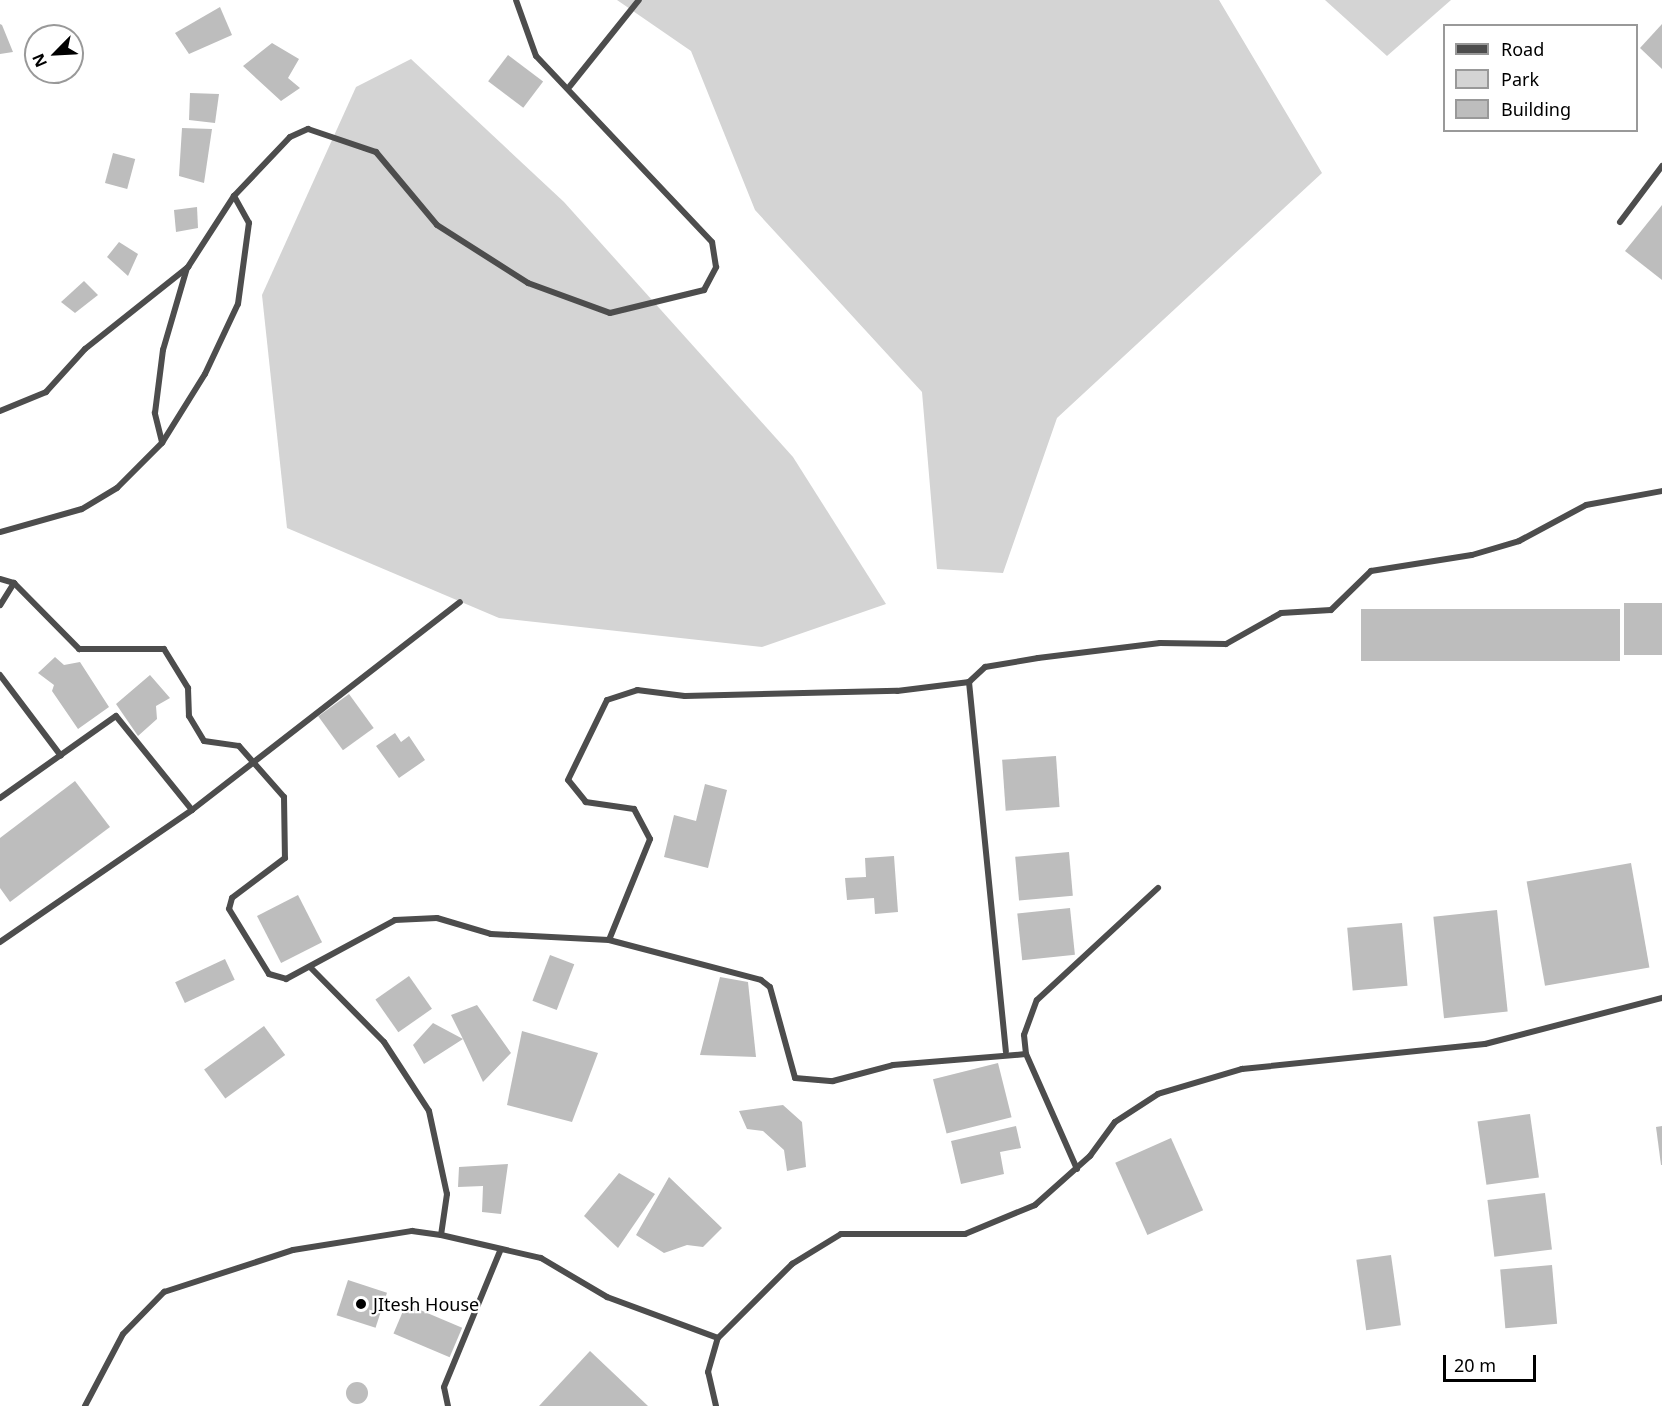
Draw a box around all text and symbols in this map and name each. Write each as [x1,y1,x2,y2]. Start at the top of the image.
north arrow [24,24,84,84]
legend [1443,24,1638,132]
text: Road [1501,37,1544,61]
text: N [27,50,52,71]
text: Park [1501,67,1539,91]
text: Building [1501,97,1571,121]
place label: JItesh House [373,1293,479,1315]
marker: JItesh House [354,1297,368,1311]
scale bar [1446,1343,1539,1381]
text: 20 m [1454,1353,1496,1377]

